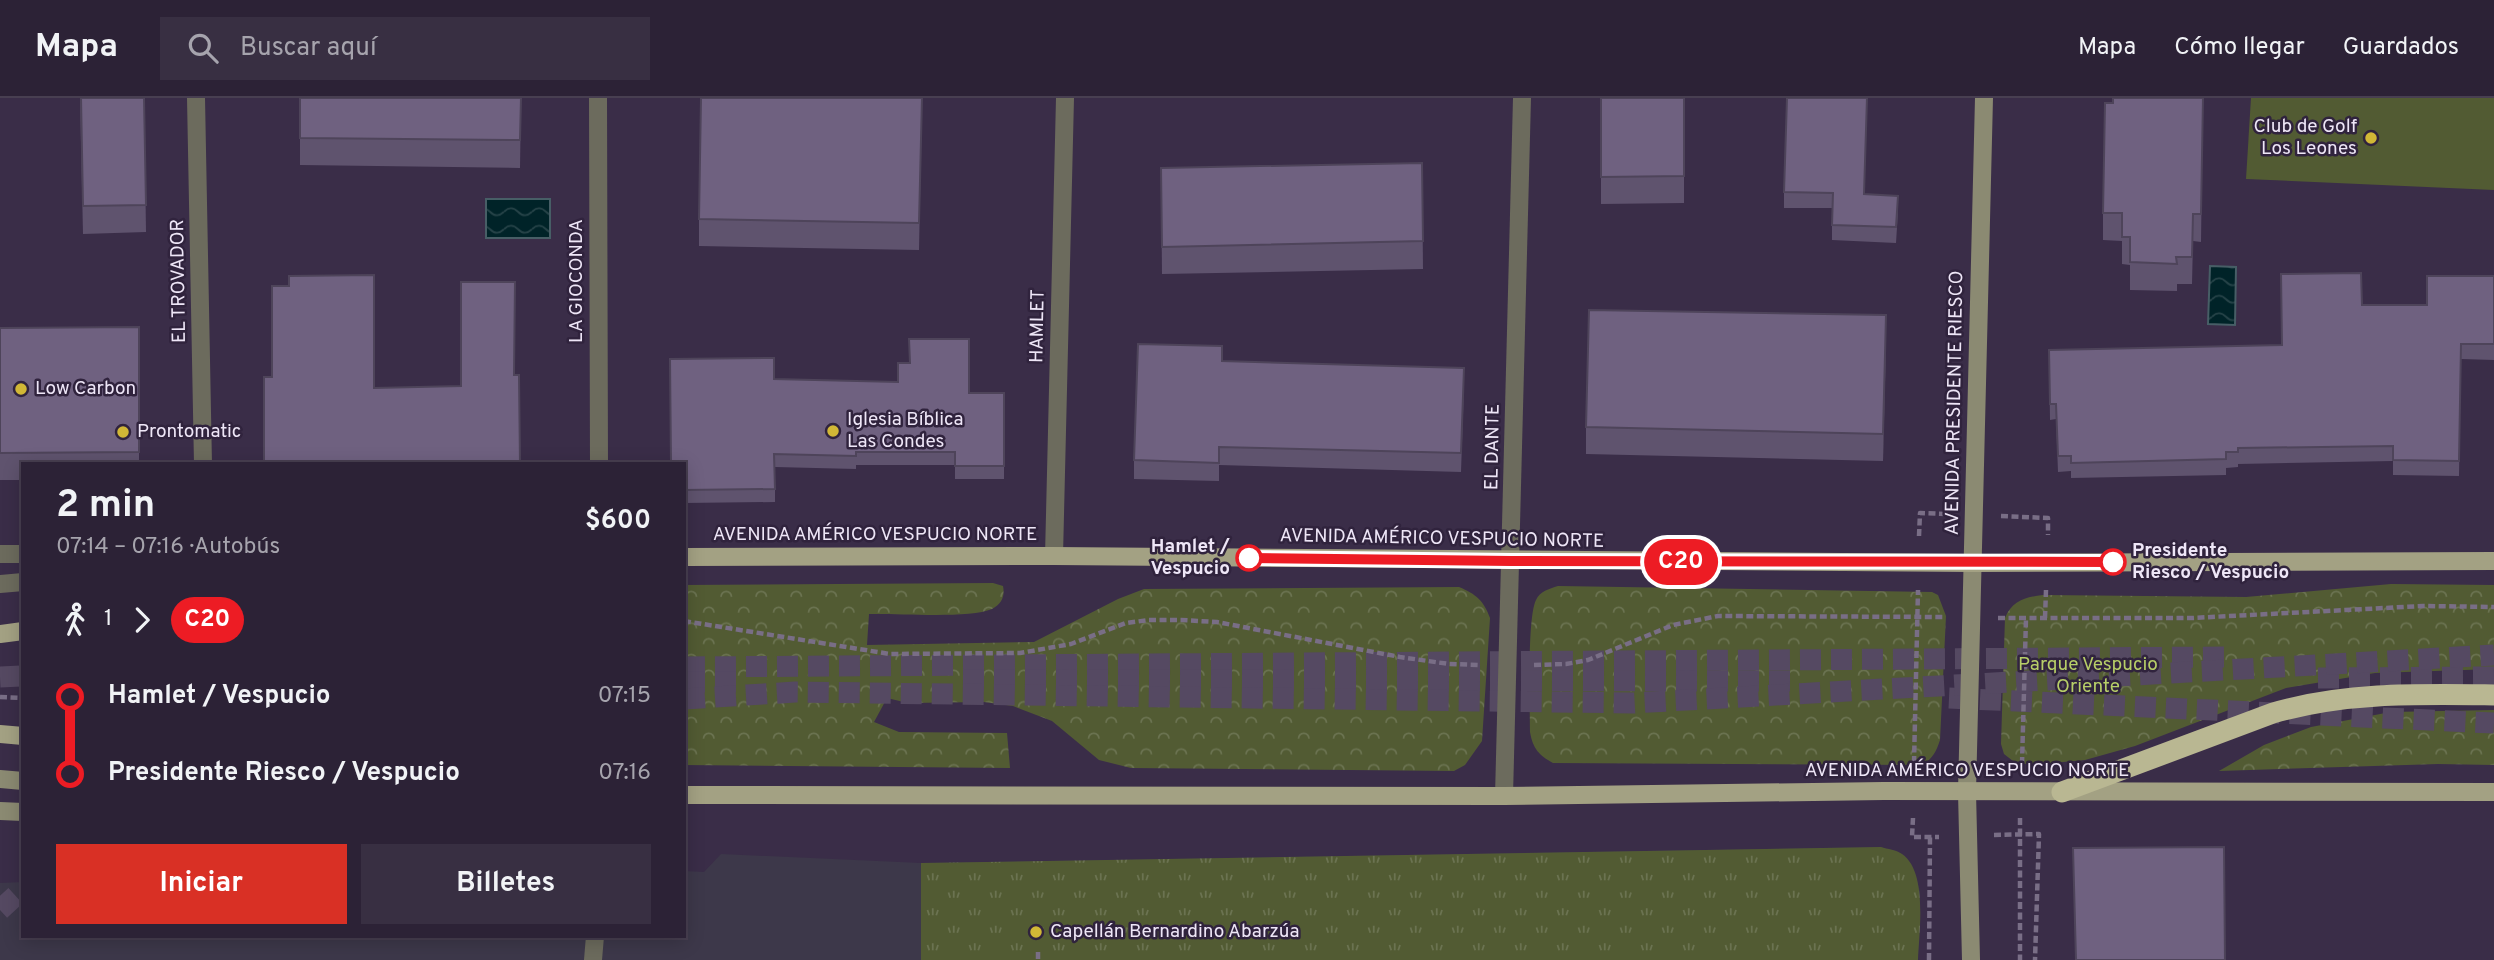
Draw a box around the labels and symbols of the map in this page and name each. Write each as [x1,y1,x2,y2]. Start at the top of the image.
place label: Club de Golf Los Leones [2254,115,2358,161]
marker: Club de Golf Los Leones [2363,130,2379,146]
street label: EL TROVADOR [166,219,192,343]
street label: LA GIOCONDA [565,219,589,343]
street label: AVENIDA PRESIDENTE RIESCO [1941,270,1969,536]
street label: HAMLET [1025,289,1051,363]
place label: Low Carbon [35,377,136,401]
marker: Low Carbon [13,381,29,397]
street label: EL DANTE [1480,404,1506,490]
place label: Iglesia Bíblica Las Condes [847,408,963,454]
place label: Prontomatic [137,420,241,444]
marker: Iglesia Bíblica Las Condes [825,423,841,439]
marker: Prontomatic [115,424,131,440]
street label: AVENIDA AMÉRICO VESPUCIO NORTE [713,522,1037,547]
street label: AVENIDA AMÉRICO VESPUCIO NORTE [1279,523,1605,554]
place label: Hamlet / Vespucio [1151,535,1230,581]
line badge: C20 [1641,539,1721,585]
place label: Presidente Riesco / Vespucio [2132,539,2289,585]
marker: Hamlet / Vespucio [1236,545,1262,571]
marker: Presidente Riesco / Vespucio [2100,549,2126,575]
park label: Parque Vespucio Oriente [2018,653,2158,699]
street label: AVENIDA AMÉRICO VESPUCIO NORTE [1805,758,2129,783]
place label: Capellán Bernardino Abarzúa [1050,920,1300,944]
marker: Capellán Bernardino Abarzúa [1028,924,1044,940]

